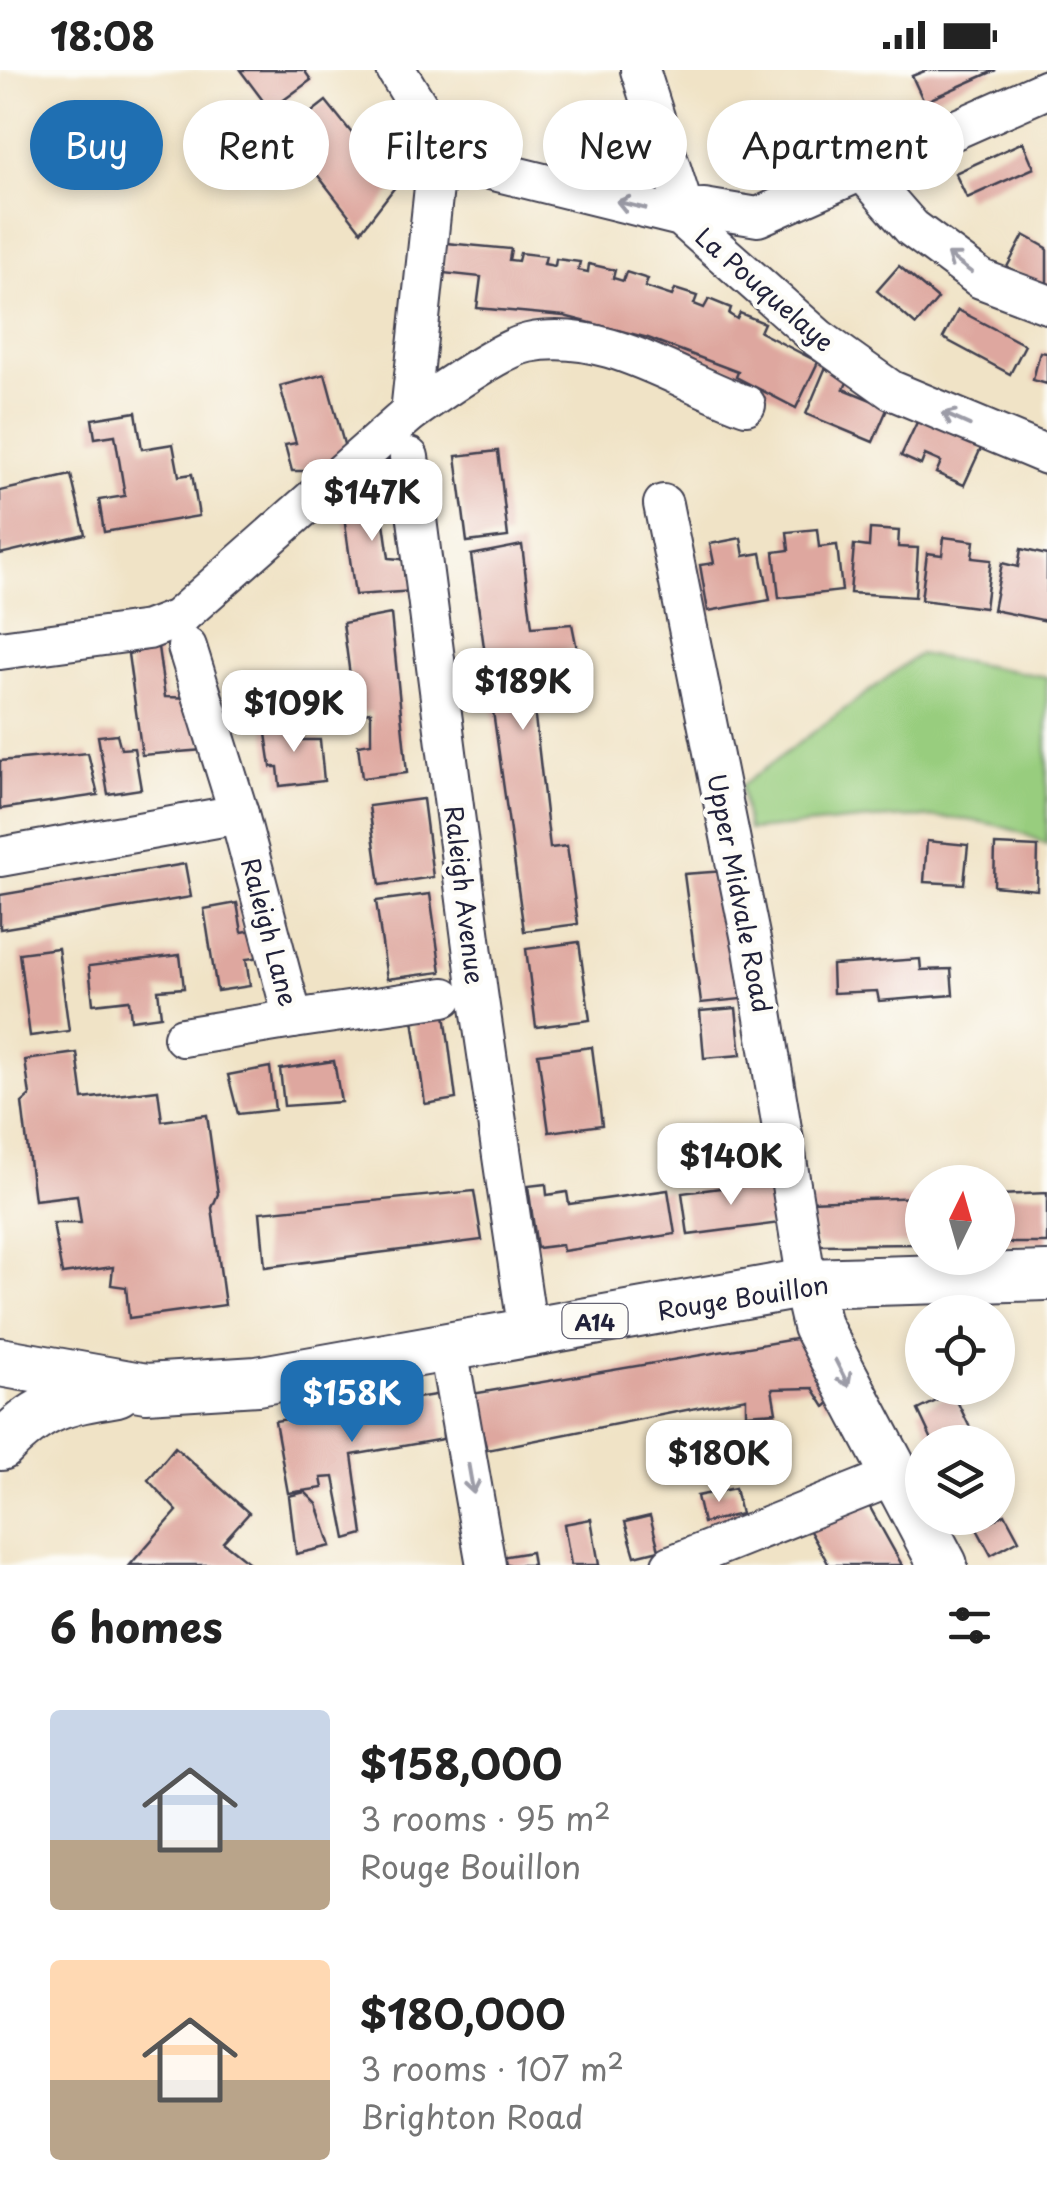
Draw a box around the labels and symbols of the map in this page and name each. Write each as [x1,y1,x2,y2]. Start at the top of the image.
one-way arrow [616,195,648,213]
street label: La Pouquelaye [687,218,843,360]
one-way arrow [946,253,974,274]
one-way arrow [941,409,972,427]
pin: $147K [302,459,442,544]
pin: $189K [453,648,593,733]
pin: $109K [224,670,364,755]
street label: Upper Midvale Road [698,770,782,1016]
street label: Raleigh Avenue [435,804,495,986]
street label: Raleigh Lane [232,854,308,1010]
pin: $140K [661,1123,801,1208]
north arrow [905,1165,1015,1275]
street label: Rouge Bouillon [655,1265,831,1329]
road number: A14 [562,1304,628,1338]
one-way arrow [833,1358,852,1388]
pin: $158K [282,1360,422,1445]
pin: $180K [649,1420,789,1505]
one-way arrow [462,1462,481,1495]

